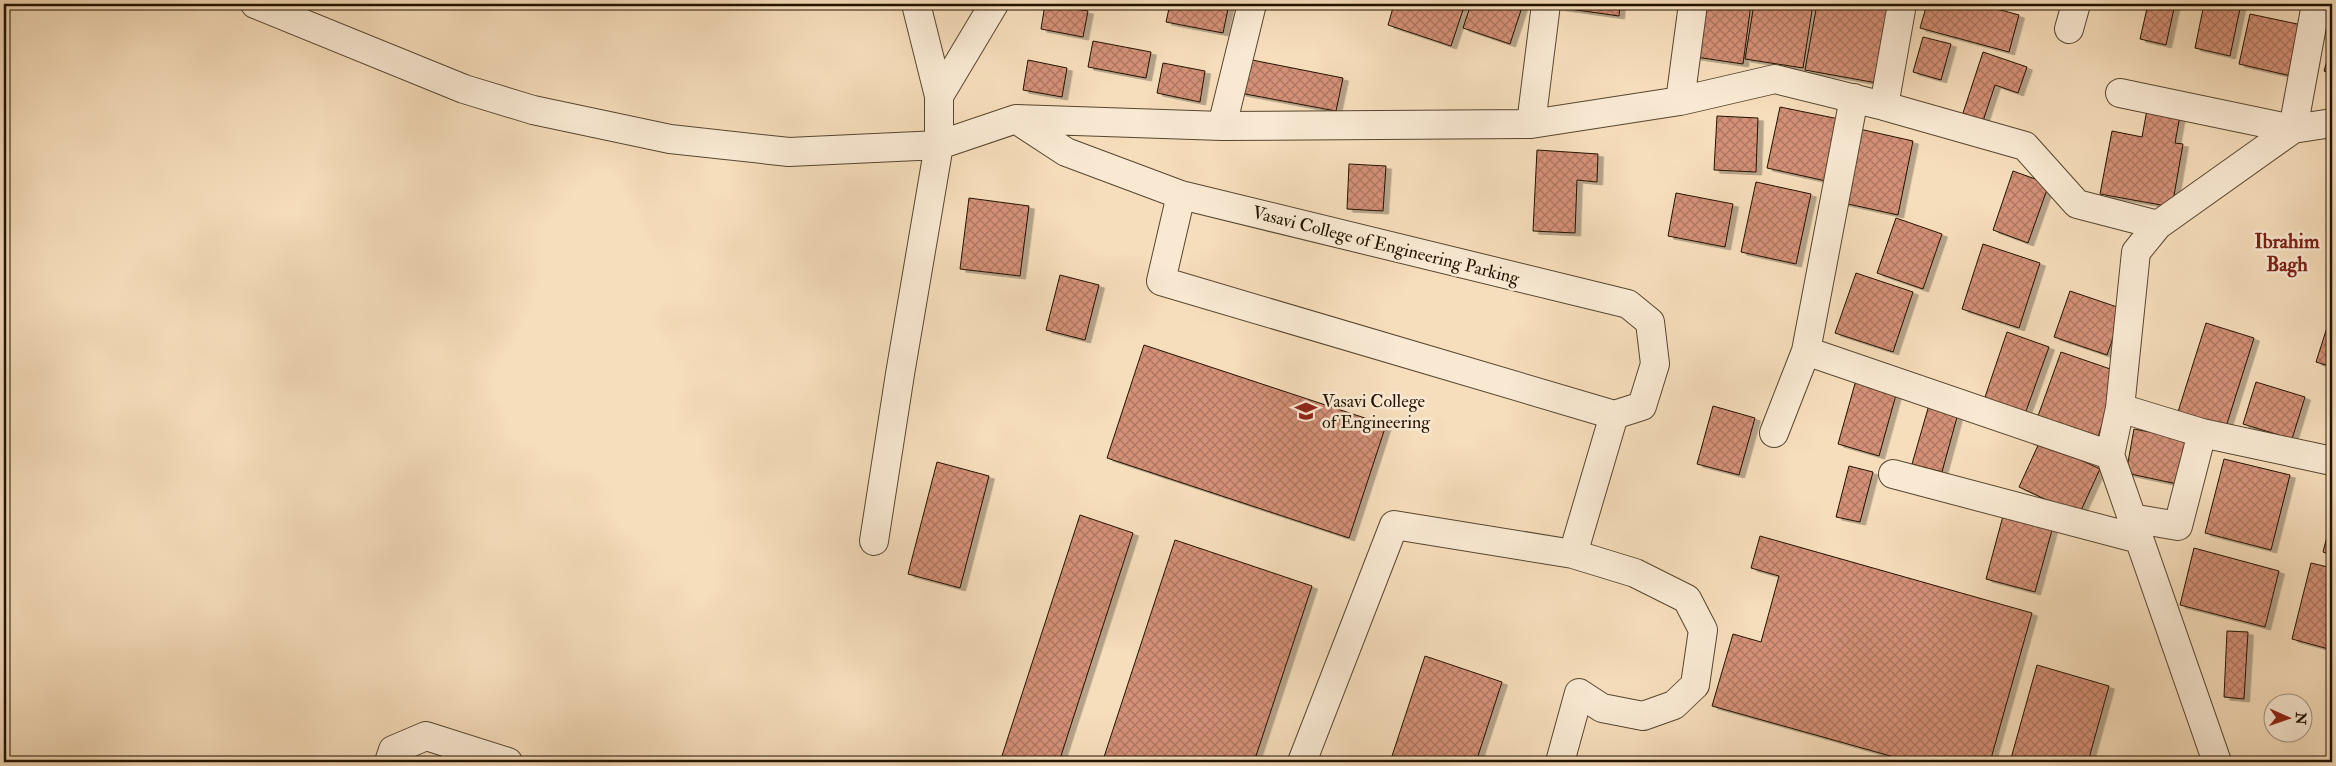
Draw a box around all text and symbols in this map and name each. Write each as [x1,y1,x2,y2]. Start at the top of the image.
street label: Vasavi College of Engineering Parking [1250,201,1523,290]
district label: Ibrahim Bagh [2255,229,2320,278]
place label: Vasavi College of Engineering [1322,390,1431,434]
school or university icon: Vasavi College of Engineering [1293,398,1319,424]
north arrow [2264,694,2314,744]
text: N [2292,711,2309,725]

